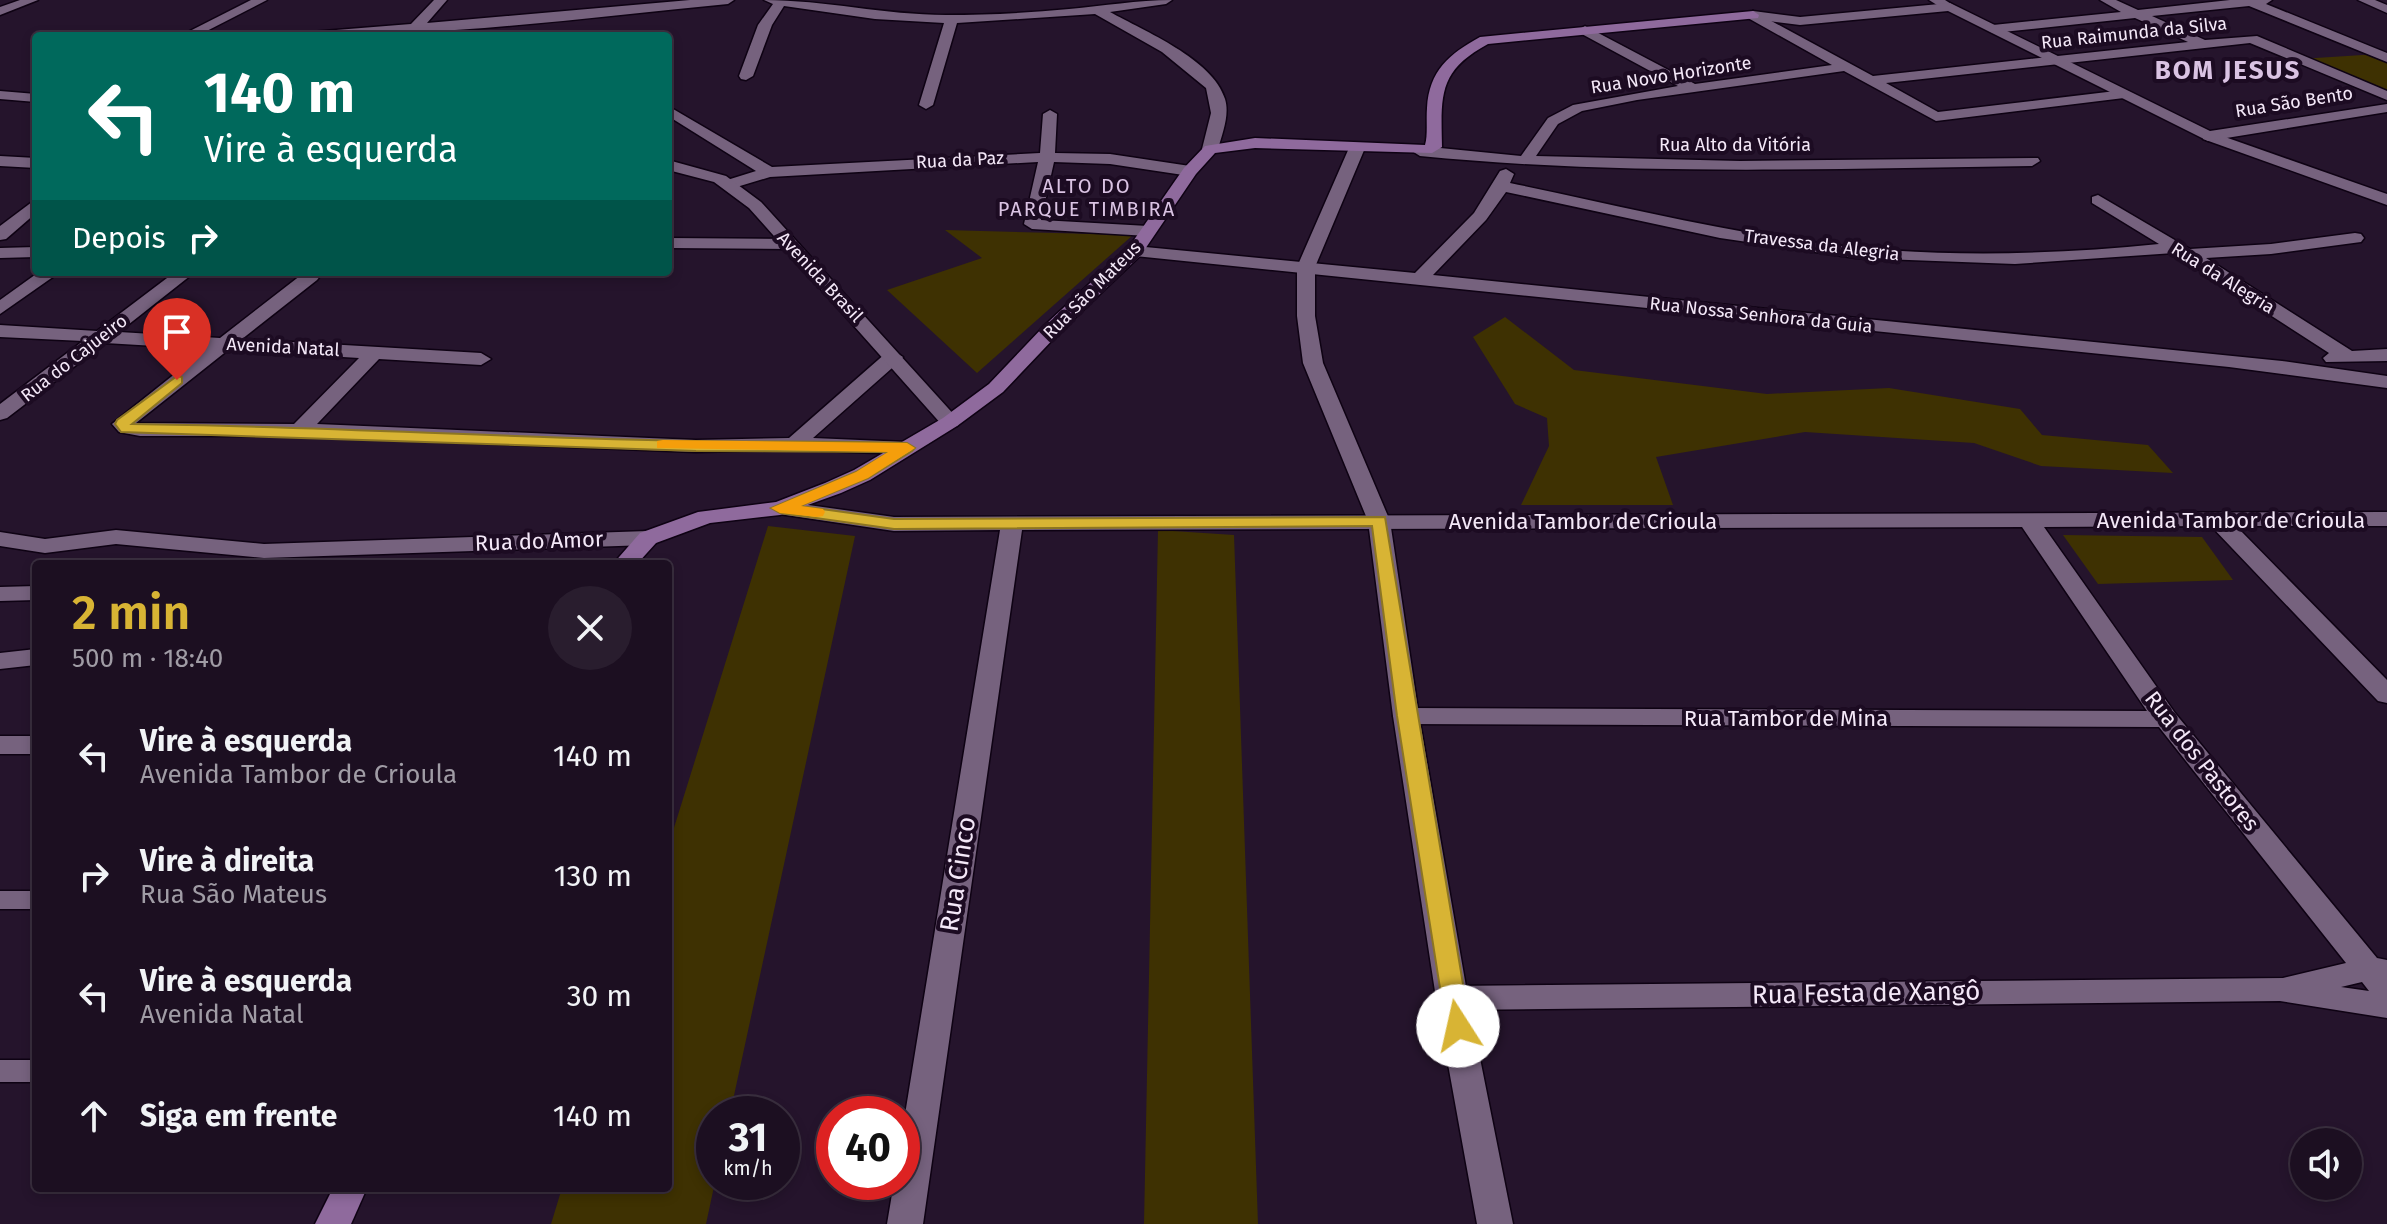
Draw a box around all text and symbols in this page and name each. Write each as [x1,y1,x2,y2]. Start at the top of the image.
street label: Rua Raimunda da Silva [2040,12,2228,54]
street label: Rua Novo Horizonte [1589,51,1753,99]
district label: BOM JESUS [2155,55,2301,86]
text: 140 m [204,60,355,127]
icon: left [72,64,176,168]
street label: Rua São Bento [2234,82,2354,122]
text: Vire à esquerda [204,128,458,172]
street label: Rua Alto da Vitória [1659,134,1811,156]
street label: Rua da Paz [915,147,1005,173]
district label: ALTO DO PARQUE TIMBIRA [998,174,1176,221]
icon: right [181,216,225,260]
text: Depois [72,220,165,256]
street label: Travessa da Alegria [1743,225,1901,265]
street label: Avenida Brasil [773,227,867,327]
street label: Rua São Mateus [1038,236,1146,344]
street label: Rua da Alegria [2167,237,2279,319]
street label: Rua Nossa Senhora da Guia [1649,292,1873,338]
pin [143,298,211,380]
street label: Rua do Cajueiro [16,310,132,406]
icon: arrive [155,310,199,354]
street label: Avenida Natal [226,333,340,361]
street label: Avenida Tambor de Crioula [2097,507,2365,534]
street label: Avenida Tambor de Crioula [1449,508,1717,535]
street label: Rua do Amor [474,525,604,557]
text: 2 min [72,584,190,642]
button: close [548,586,632,670]
text: 500 m · 18:40 [72,643,223,674]
street label: Rua dos Pastores [2139,686,2265,836]
street label: Rua Tambor de Mina [1684,705,1888,732]
text: Vire à esquerda [140,723,352,759]
icon: left [72,734,116,778]
text: 140 m [553,738,632,774]
text: Avenida Tambor de Crioula [140,759,457,790]
street label: Rua Cinco [934,814,982,934]
text: Vire à direita [140,843,314,879]
icon: right [72,854,116,898]
text: 130 m [554,858,632,894]
text: Rua São Mateus [140,879,327,910]
text: Vire à esquerda [140,963,352,999]
icon: left [72,974,116,1018]
street label: Rua Festa de Xangô [1752,976,1980,1010]
text: 30 m [567,978,632,1014]
position arrow [1416,984,1500,1068]
text: Avenida Natal [140,999,304,1030]
icon: ahead [72,1094,116,1138]
speed limit sign: 40 [816,1096,920,1200]
text: Siga em frente [140,1098,337,1134]
text: 140 m [553,1098,632,1134]
text: 31 [729,1114,767,1162]
map controls [2290,1128,2362,1200]
button: sound [2290,1128,2362,1200]
text: km/h [723,1156,773,1180]

